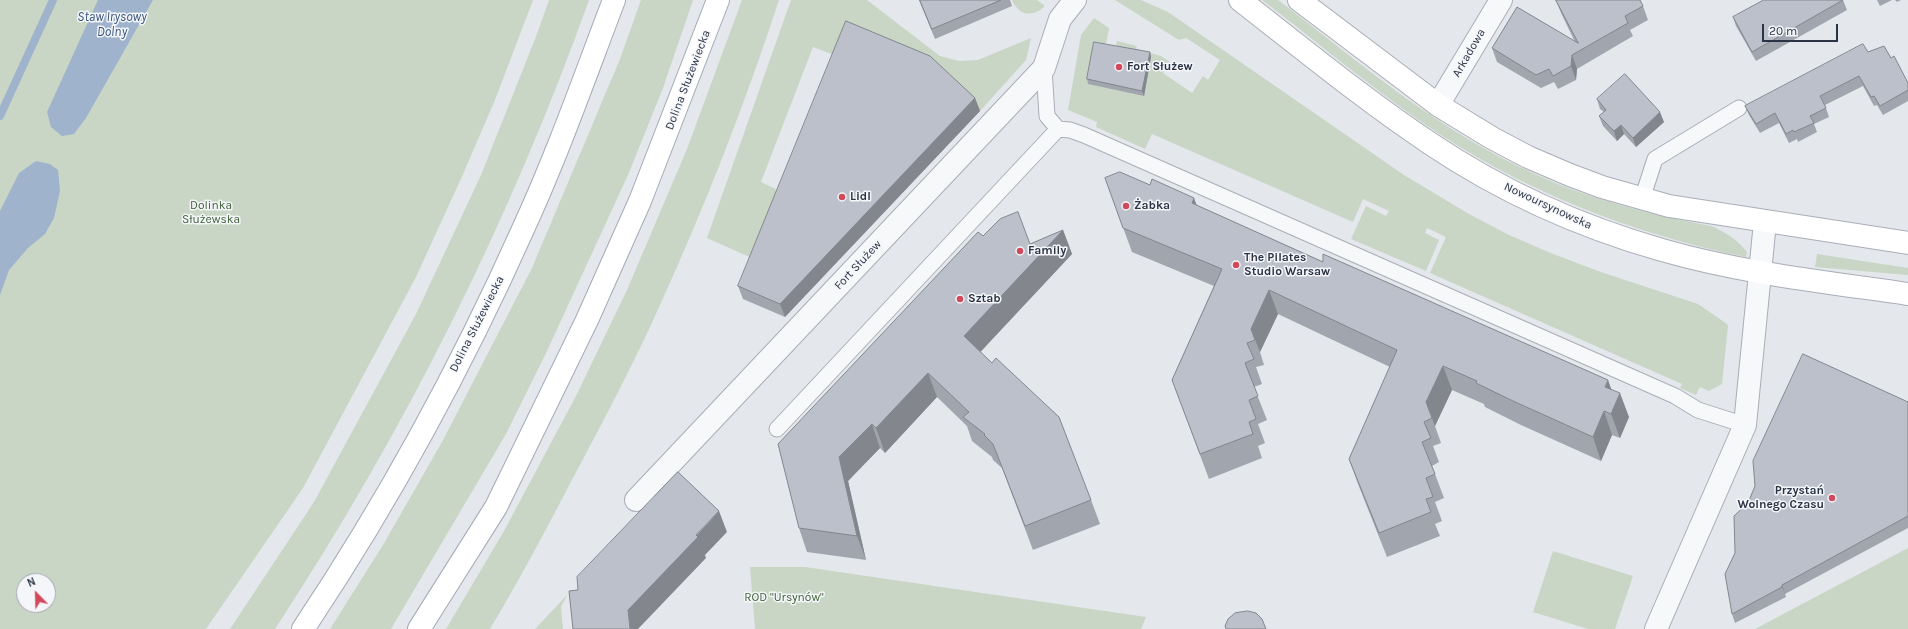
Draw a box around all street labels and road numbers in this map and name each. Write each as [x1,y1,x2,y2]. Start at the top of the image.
street label: Arkadowa [1449,26,1489,80]
street label: Dolina Służewiecka [662,28,714,132]
street label: Nowoursynowska [1502,179,1594,233]
street label: Fort Służew [831,237,885,293]
street label: Dolina Służewiecka [447,274,507,374]

